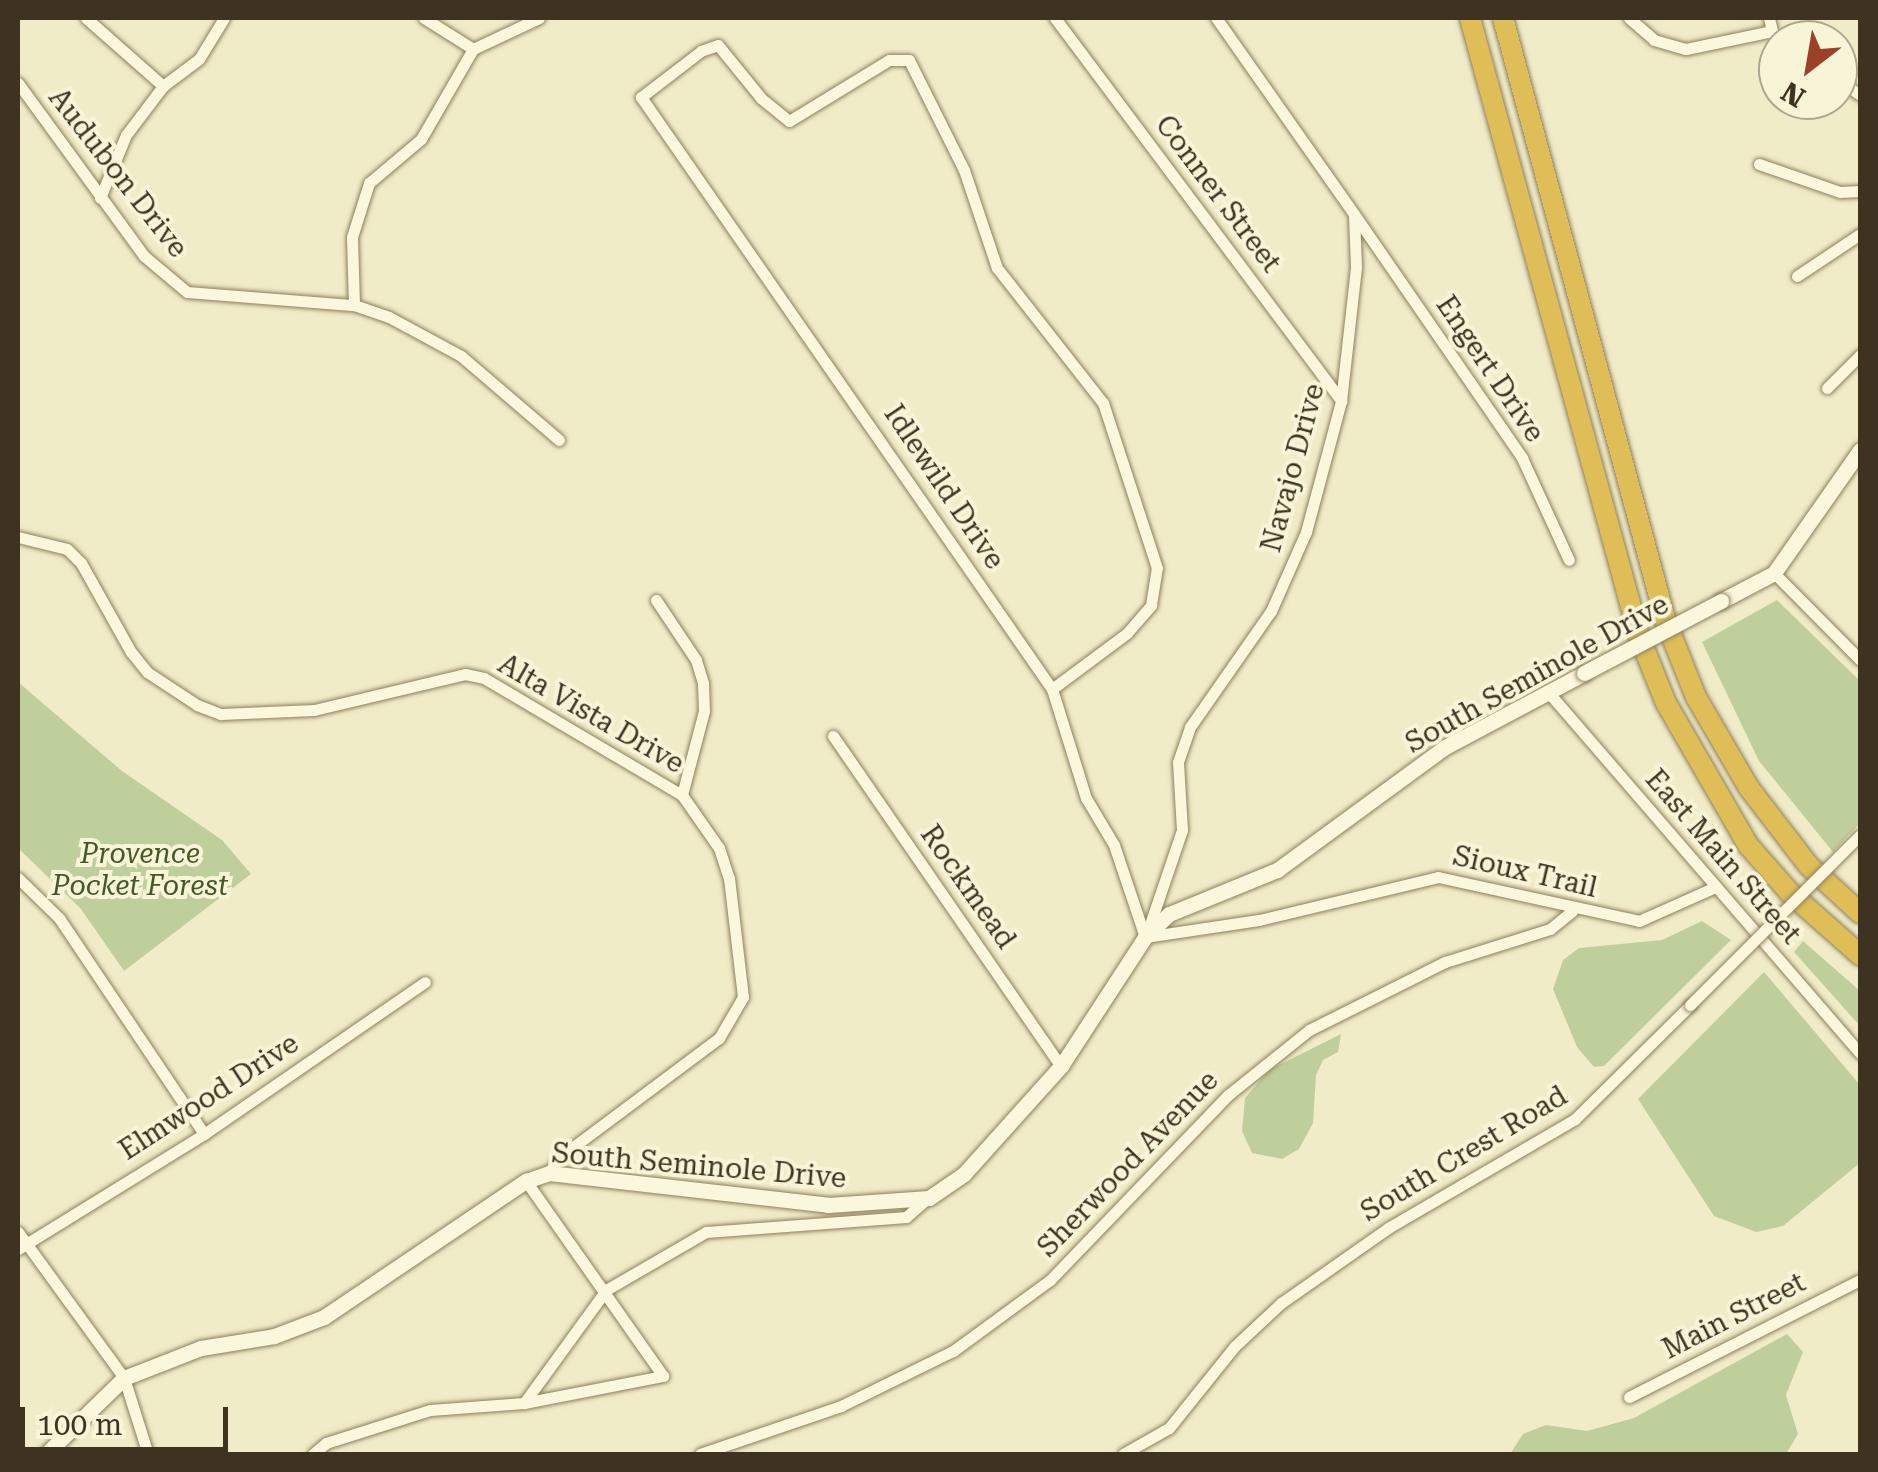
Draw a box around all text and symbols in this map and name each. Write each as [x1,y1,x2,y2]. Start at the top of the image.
north arrow [1758,20,1858,120]
text: N [1776,75,1811,114]
street label: Audubon Drive [41,82,195,264]
street label: Conner Street [1148,109,1288,279]
street label: Engert Drive [1429,289,1551,449]
street label: Navajo Drive [1254,380,1332,556]
street label: Idlewild Drive [877,399,1011,575]
street label: South Seminole Drive [1400,588,1674,760]
street label: Alta Vista Drive [492,647,690,781]
street label: East Main Street [1638,763,1808,951]
street label: Rockmead [913,819,1023,955]
park label: Provence Pocket Forest [52,837,228,903]
street label: Sioux Trail [1450,839,1600,905]
street label: Elmwood Drive [113,1027,305,1167]
street label: Sherwood Avenue [1031,1064,1225,1264]
street label: South Crest Road [1355,1079,1573,1229]
street label: South Seminole Drive [550,1136,848,1196]
street label: Main Street [1657,1266,1811,1366]
scale bar [25,1387,232,1449]
text: 100 m [37,1407,122,1442]

